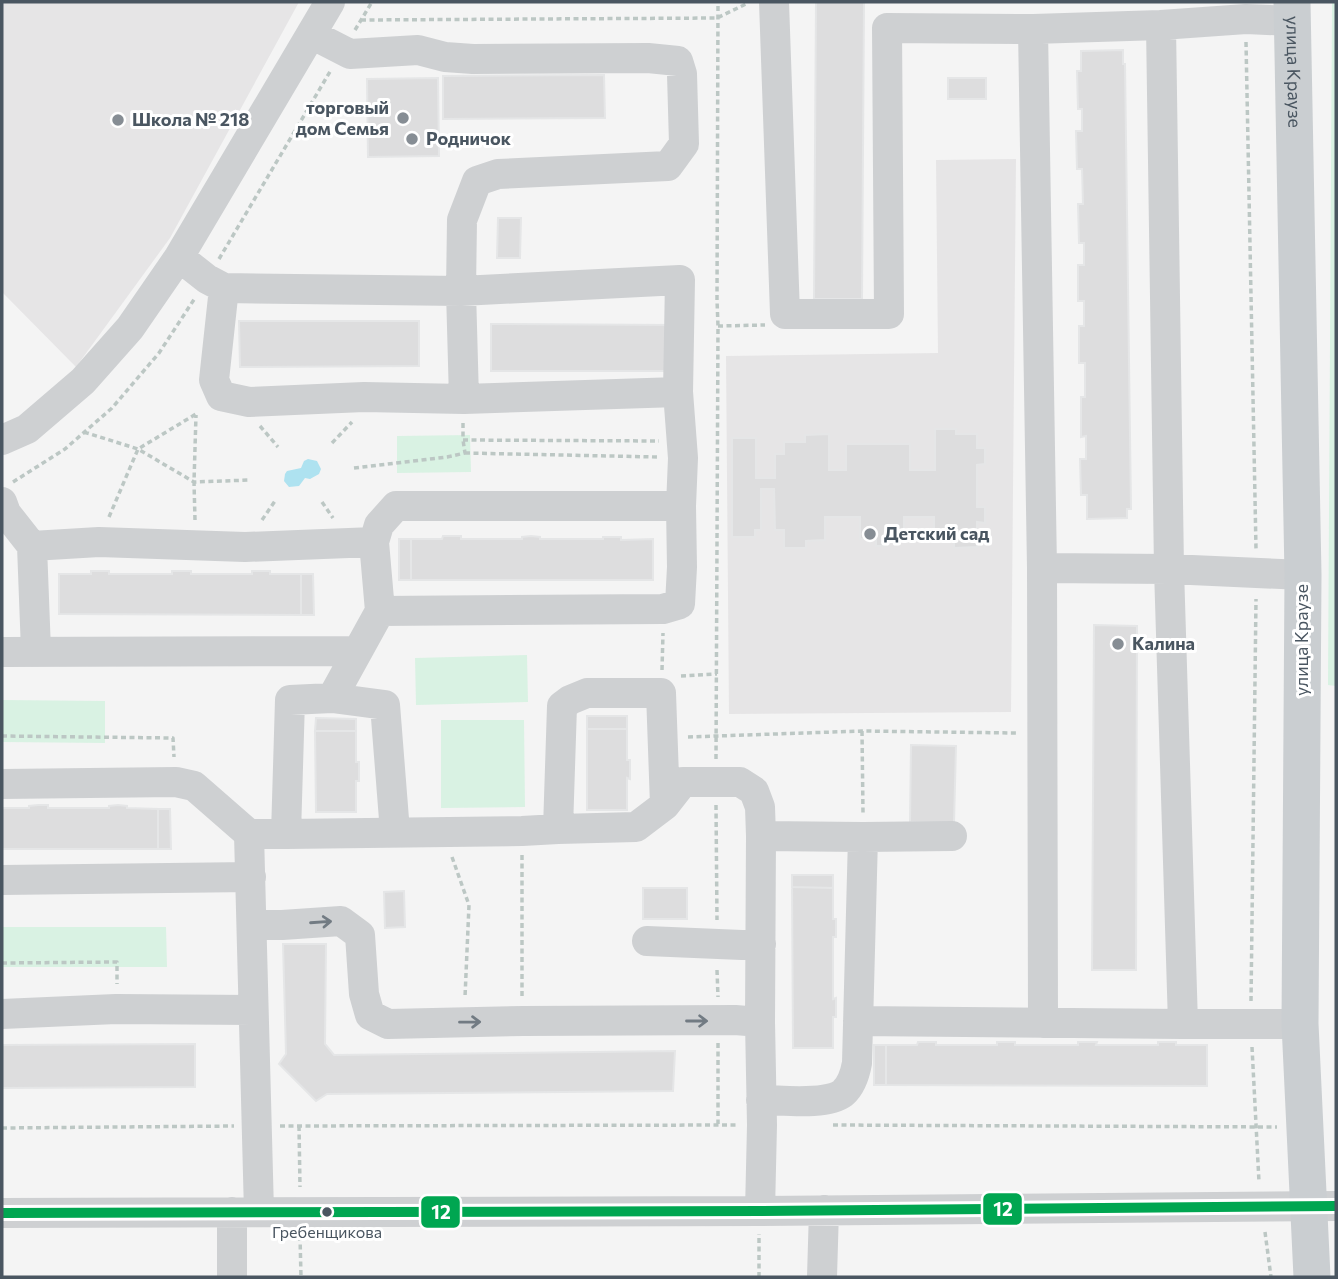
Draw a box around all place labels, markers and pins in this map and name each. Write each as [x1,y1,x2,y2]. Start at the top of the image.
place label: торговый дом Семья [296,96,389,139]
place label: Школа № 218 [132,108,249,130]
marker: торговый дом Семья [395,110,411,126]
marker: Школа № 218 [110,112,126,128]
place label: Родничок [426,127,512,149]
marker: Родничок [404,131,420,147]
place label: Детский сад [884,522,989,544]
marker: Детский сад [862,526,878,542]
place label: Калина [1132,632,1195,654]
marker: Калина [1110,636,1126,652]
marker: Гребенщикова [320,1205,334,1219]
place label: Гребенщикова [272,1222,382,1241]

